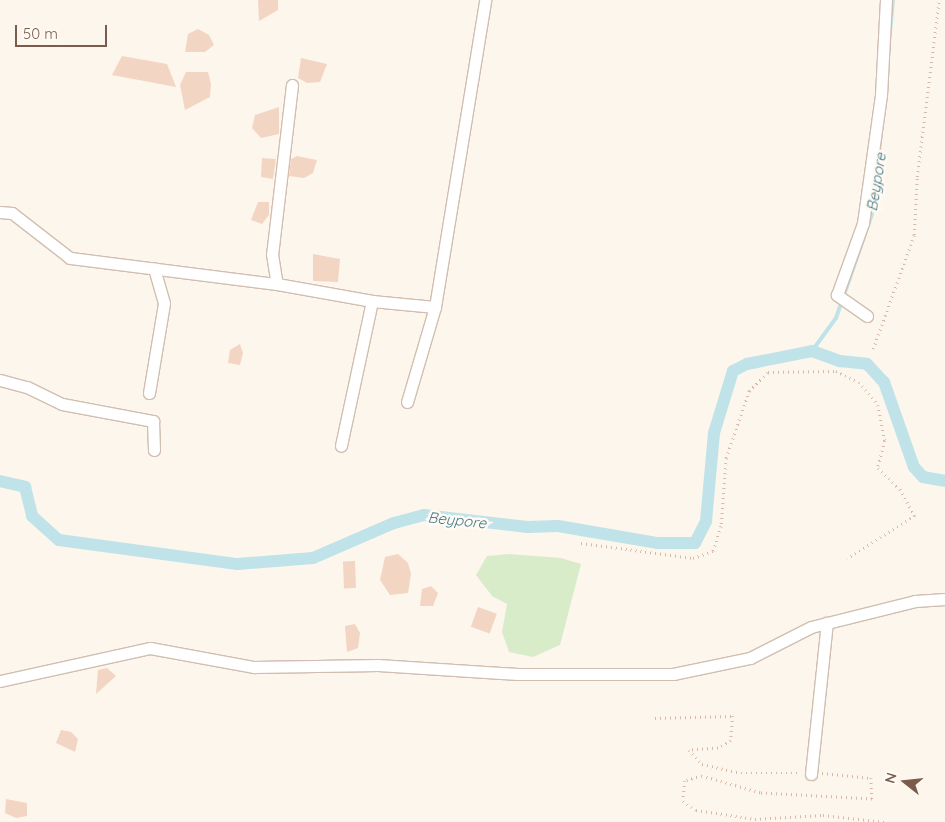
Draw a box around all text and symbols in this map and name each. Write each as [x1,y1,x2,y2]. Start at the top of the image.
scale bar [18,15,110,47]
text: 50 m [23,24,58,43]
water label: Beypore [863,152,889,212]
water label: Beypore [427,508,487,532]
north arrow [880,757,930,807]
text: N [881,770,901,785]

